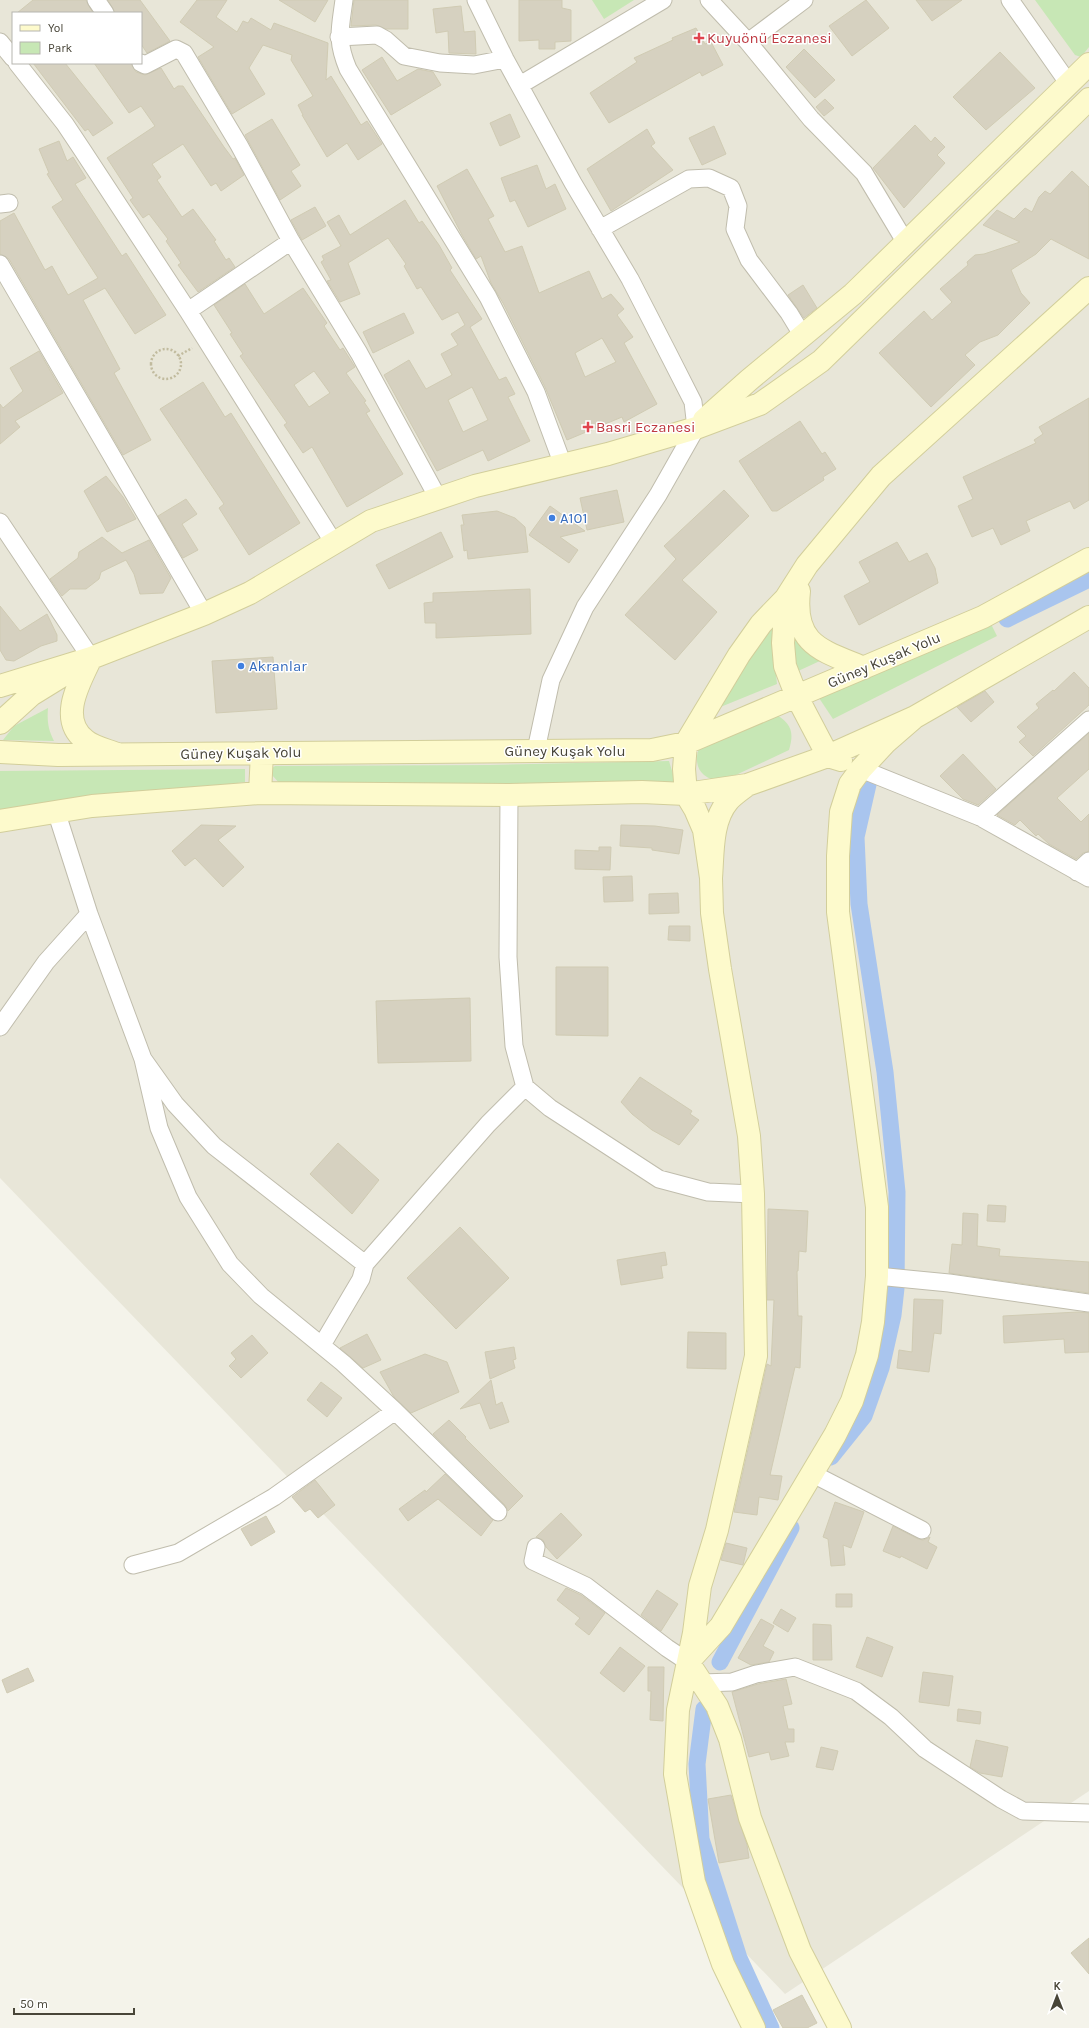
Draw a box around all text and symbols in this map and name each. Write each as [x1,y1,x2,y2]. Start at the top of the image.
legend [12,12,142,64]
text: Yol [48,21,64,35]
place label: Kuyuönü Eczanesi [707,29,832,47]
marker: Kuyuönü Eczanesi [694,33,704,43]
text: Park [48,41,73,55]
place label: Basri Eczanesi [596,418,696,436]
marker: Basri Eczanesi [583,422,593,432]
place label: A101 [560,509,587,527]
marker: A101 [547,513,557,523]
street label: Güney Kuşak Yolu [825,628,943,692]
place label: Akranlar [249,657,307,675]
marker: Akranlar [236,661,246,671]
street label: Güney Kuşak Yolu [504,742,626,760]
street label: Güney Kuşak Yolu [180,743,302,763]
north arrow [1037,1976,1077,2016]
text: K [1053,1980,1061,1993]
scale bar [14,1990,134,2016]
text: 50 m [20,1997,48,2011]

